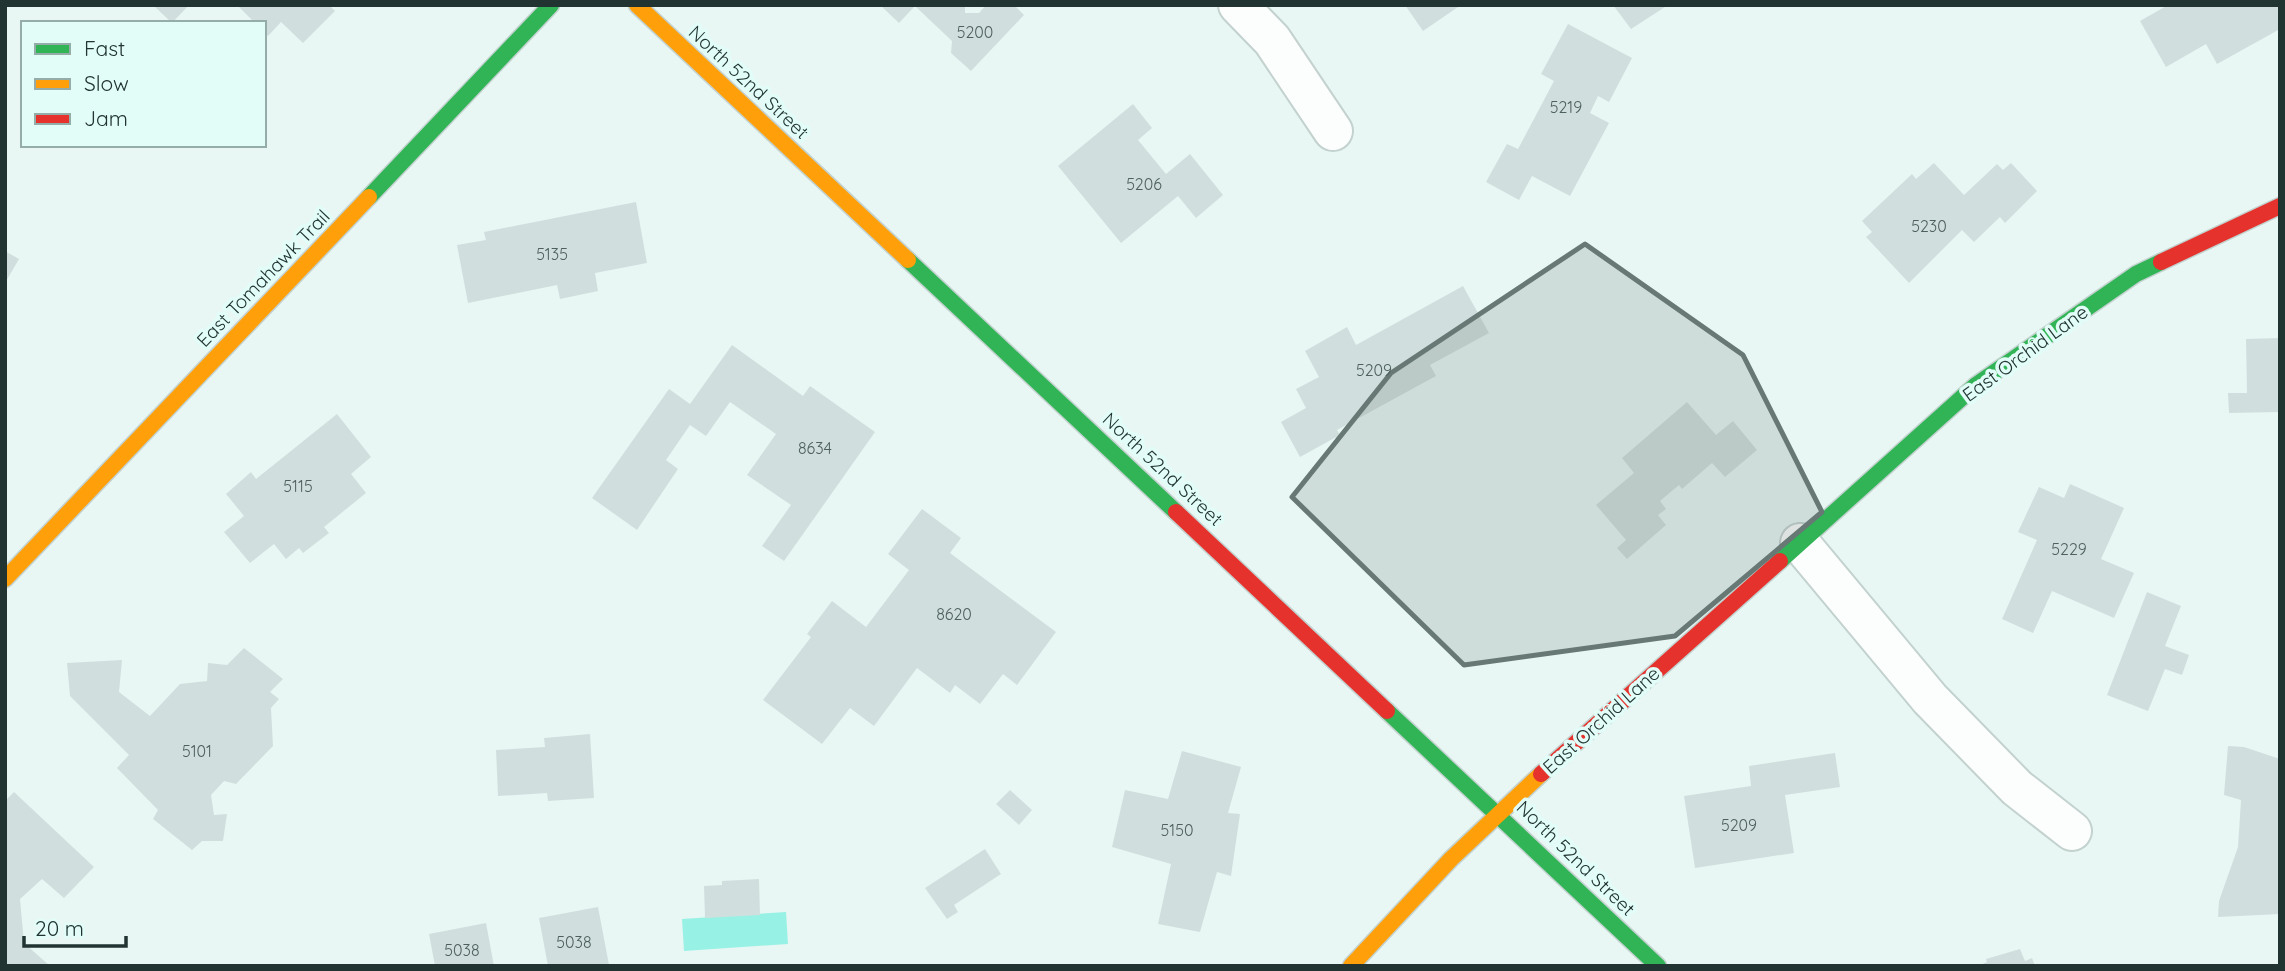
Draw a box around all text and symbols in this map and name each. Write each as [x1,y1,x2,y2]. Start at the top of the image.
street label: North 52nd Street [684,20,814,144]
legend [21,21,266,147]
house number: 5200 [957,22,993,42]
text: Fast [84,35,125,61]
text: Slow [84,70,129,96]
house number: 5219 [1550,97,1582,117]
text: Jam [84,105,128,131]
house number: 5206 [1126,174,1162,194]
street label: East Tomahawk Trail [191,204,335,352]
house number: 5230 [1911,216,1947,236]
house number: 5135 [536,244,568,264]
street label: East Orchid Lane [1958,299,2092,407]
house number: 5209 [1356,360,1392,380]
street label: North 52nd Street [1098,407,1228,531]
house number: 8634 [798,438,832,458]
house number: 5115 [283,476,313,496]
house number: 5229 [2051,539,2087,559]
house number: 8620 [936,604,972,624]
street label: East Orchid Lane [1538,661,1664,779]
house number: 5101 [182,741,212,761]
street label: North 52nd Street [1512,795,1640,921]
house number: 5209 [1721,815,1757,835]
house number: 5150 [1161,820,1193,840]
scale bar [24,904,126,948]
text: 20 m [35,915,84,941]
house number: 5038 [556,932,592,952]
house number: 5038 [444,940,480,960]

